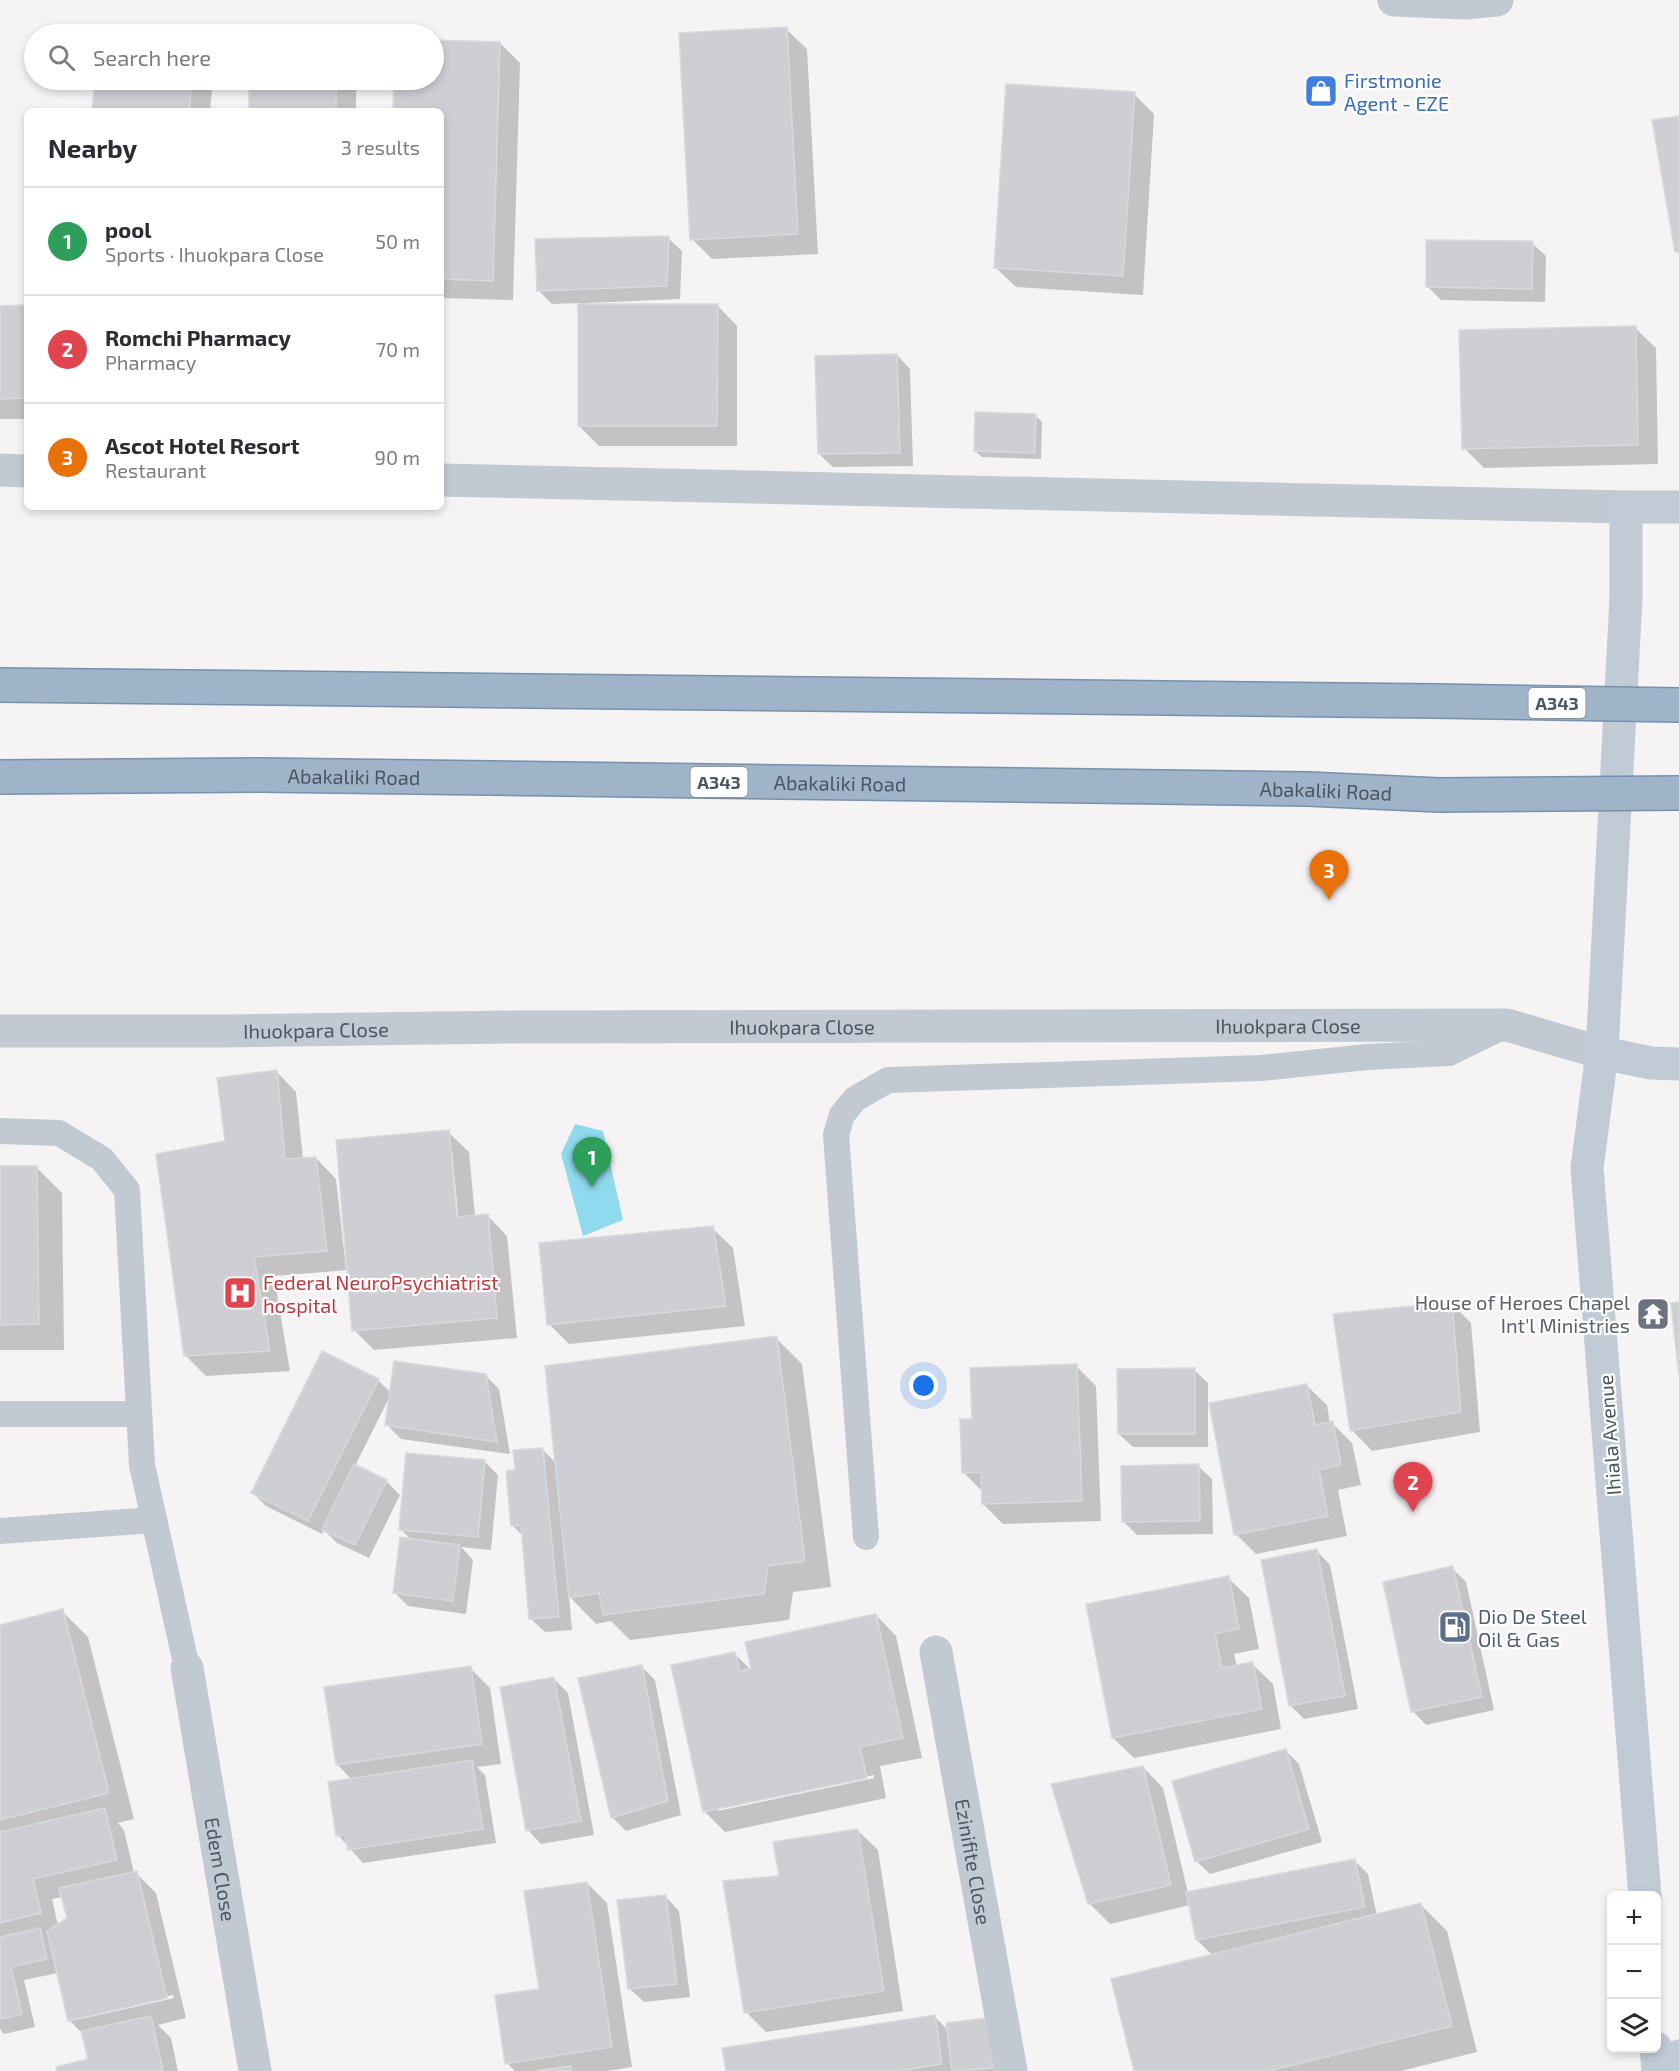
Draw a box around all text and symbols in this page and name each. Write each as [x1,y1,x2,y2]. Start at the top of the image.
search box [24,24,444,90]
icon: search [45,41,78,74]
text: Search here [93,44,211,70]
place label: Firstmonie Agent - EZE [1344,68,1449,115]
shop icon: Firstmonie Agent - EZE [1303,73,1339,109]
text: Nearby [48,132,137,163]
text: 3 results [341,135,420,159]
text: pool [105,216,151,242]
text: 1 [63,229,72,253]
text: 50 m [375,229,420,253]
text: Sports · Ihuokpara Close [105,242,324,266]
text: Romchi Pharmacy [105,324,291,350]
text: 2 [62,337,73,361]
text: 70 m [376,337,420,361]
text: Pharmacy [105,350,196,374]
text: Ascot Hotel Resort [105,432,299,458]
text: 3 [62,445,73,469]
text: 90 m [375,445,420,469]
text: Restaurant [105,458,206,482]
road number: A343 [1528,688,1586,718]
street label: Abakaliki Road [288,763,420,789]
road number: A343 [690,767,748,797]
street label: Abakaliki Road [773,770,906,796]
street label: Abakaliki Road [1259,776,1393,805]
pin: 3 [1310,850,1348,900]
street label: Ihuokpara Close [1215,1013,1361,1038]
street label: Ihuokpara Close [729,1014,875,1039]
street label: Ihuokpara Close [243,1017,389,1043]
pin: 1 [572,1138,612,1187]
place label: Federal NeuroPsychiatrist hospital [263,1270,499,1317]
hospital icon: Federal NeuroPsychiatrist hospital [222,1275,258,1311]
place label: House of Heroes Chapel Int'l Ministries [1415,1290,1630,1337]
temple icon: House of Heroes Chapel Int'l Ministries [1635,1296,1671,1332]
your location [909,1371,938,1400]
street label: Ihiala Avenue [1593,1374,1625,1496]
pin: 2 [1394,1462,1432,1512]
place label: Dio De Steel Oil & Gas [1478,1604,1587,1651]
fuel station icon: Dio De Steel Oil & Gas [1437,1609,1473,1645]
street label: Ezinifite Close [950,1797,997,1927]
street label: Edem Close [200,1815,242,1923]
map controls [1607,1891,1661,2053]
button: + [1607,1891,1661,1945]
button: − [1607,1945,1661,1999]
button: layers [1607,1999,1661,2053]

